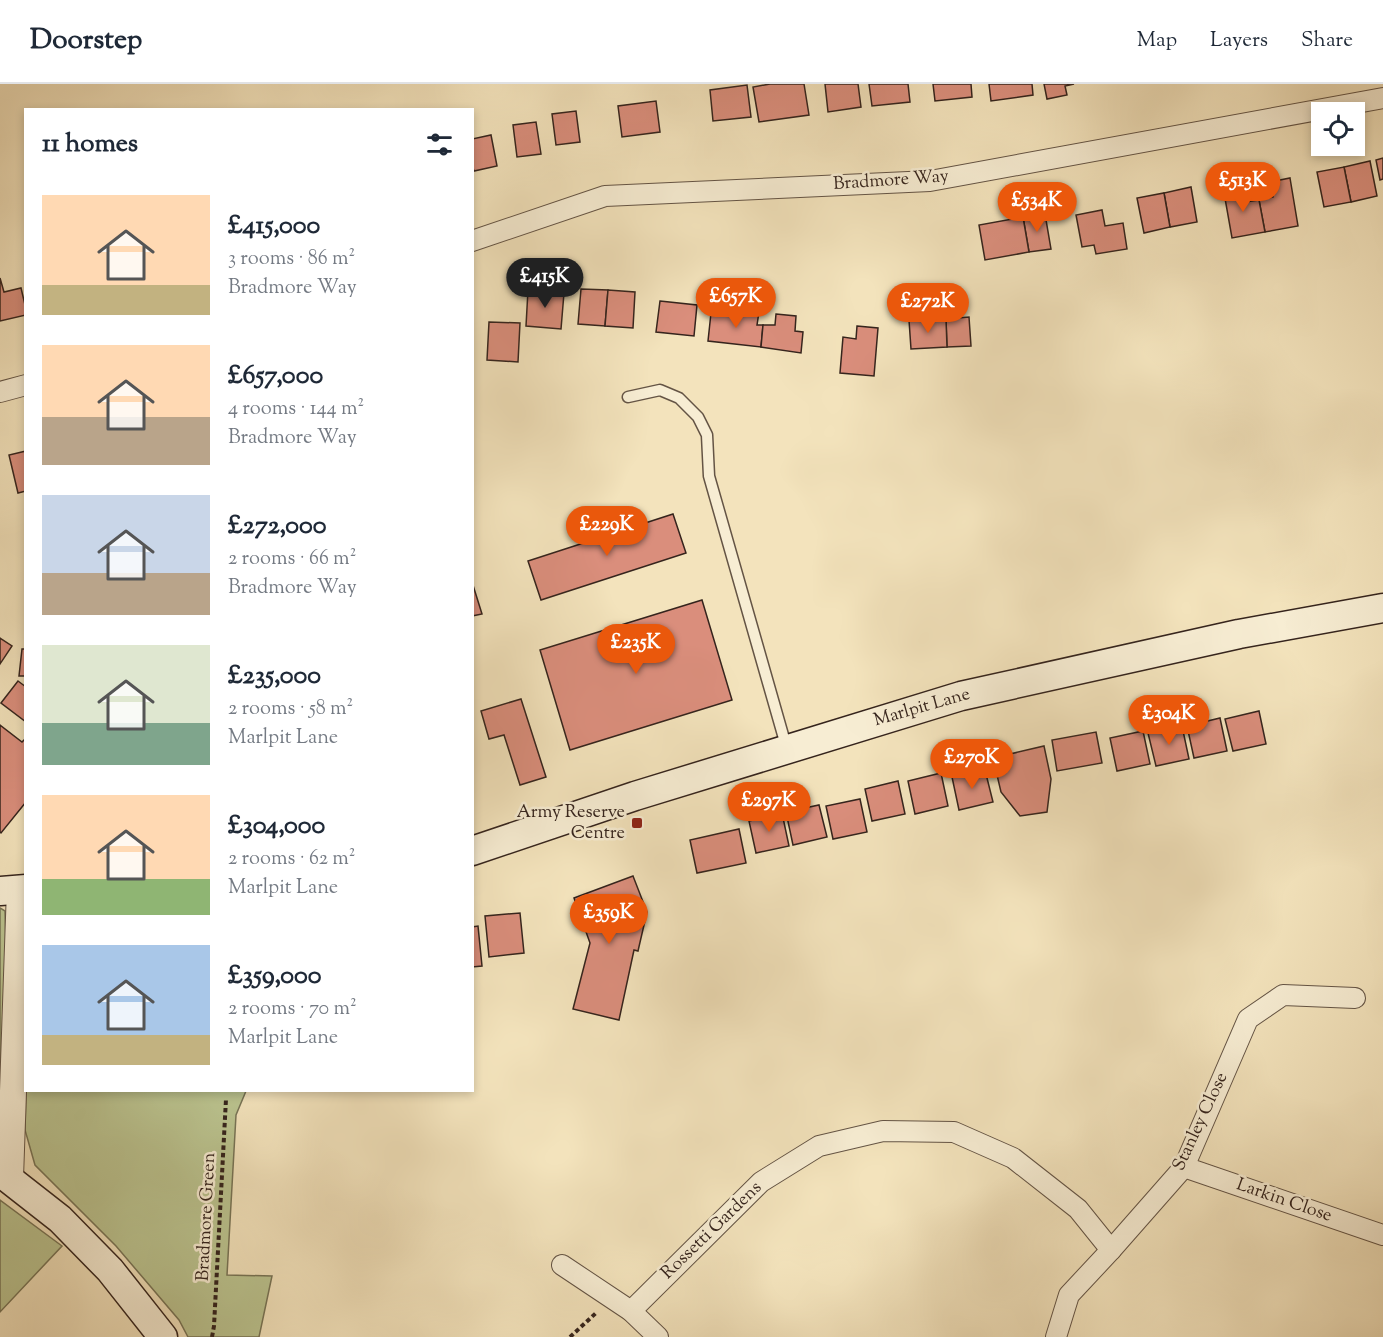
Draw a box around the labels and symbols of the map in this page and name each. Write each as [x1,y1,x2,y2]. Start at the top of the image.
pin: £513K [1201,162,1285,213]
street label: Bradmore Way [832,164,950,198]
pin: £534K [995,182,1079,233]
pin: £415K [503,258,587,309]
pin: £657K [694,278,778,329]
pin: £272K [886,283,970,334]
pin: £229K [565,506,649,557]
pin: £235K [594,624,678,675]
street label: Marlpit Lane [871,682,973,734]
pin: £304K [1127,695,1211,746]
pin: £270K [930,739,1014,790]
pin: £297K [727,782,811,833]
place label: Army Reserve Centre [517,800,625,847]
marker: Army Reserve Centre [630,816,644,830]
pin: £359K [567,894,651,945]
street label: Stanley Close [1167,1068,1235,1176]
street label: Bradmore Green [191,1152,223,1282]
street label: Larkin Close [1233,1172,1335,1230]
street label: Rossetti Gardens [656,1176,768,1286]

